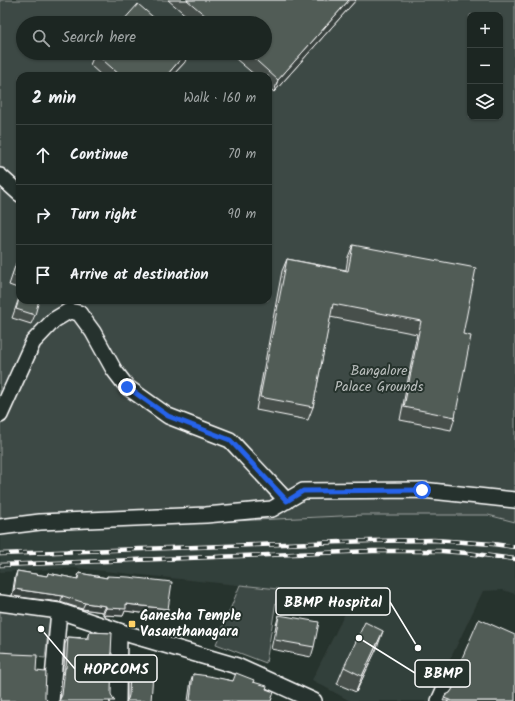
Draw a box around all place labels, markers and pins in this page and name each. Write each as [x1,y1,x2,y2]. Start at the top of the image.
callout: BBMP Hospital [276,588,390,615]
place label: Ganesha Temple Vasanthanagara [140,605,241,643]
marker: Ganesha Temple Vasanthanagara [127,619,137,629]
callout: HOPCOMS [75,655,157,682]
callout: BBMP [415,660,470,687]

